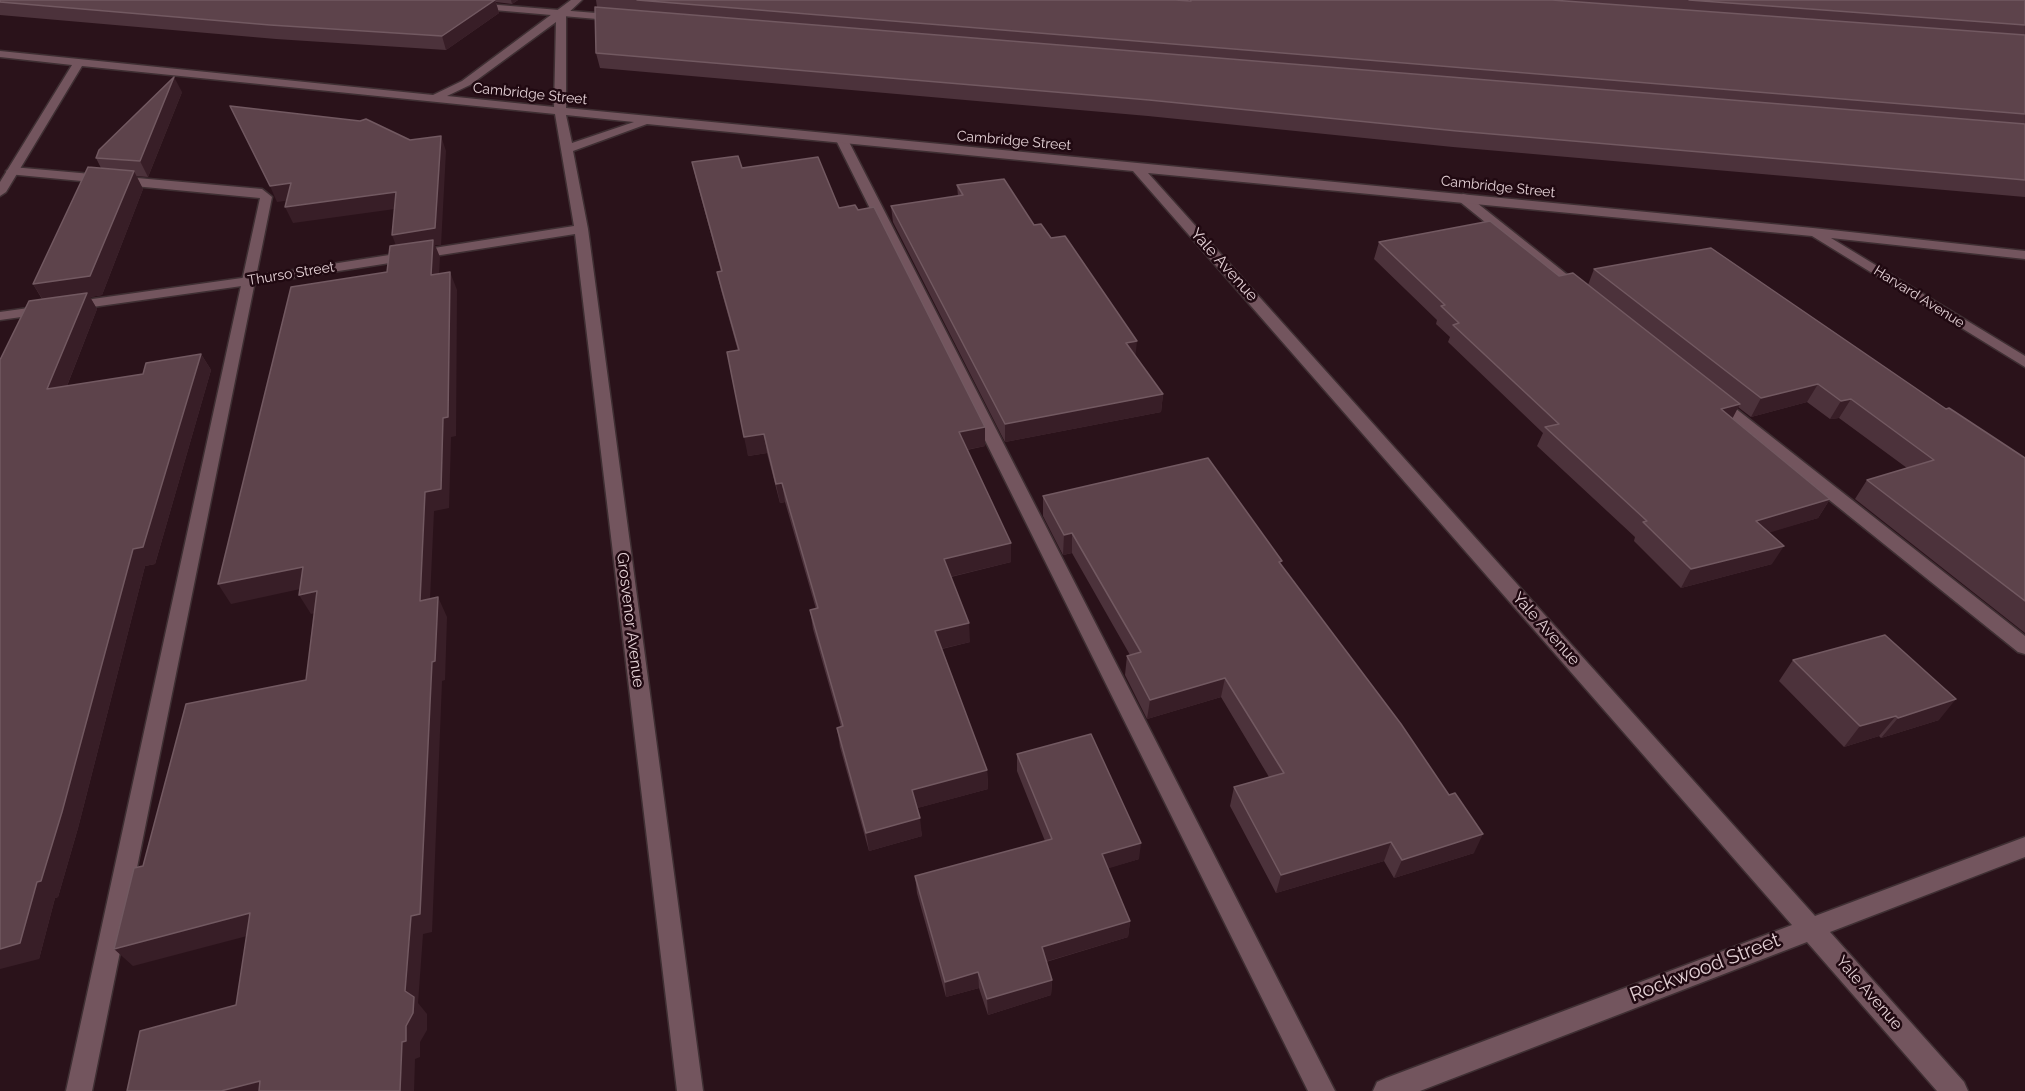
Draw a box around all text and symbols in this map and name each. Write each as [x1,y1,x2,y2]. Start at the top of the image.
street label: Cambridge Street [472,80,588,108]
street label: Cambridge Street [956,128,1072,154]
street label: Cambridge Street [1440,173,1556,201]
street label: Yale Avenue [1186,225,1262,305]
street label: Thurso Street [247,259,335,289]
street label: Harvard Avenue [1871,262,1967,332]
street label: Grosvenor Avenue [612,551,648,689]
street label: Yale Avenue [1508,589,1584,669]
street label: Rockwood Street [1627,928,1783,1008]
street label: Yale Avenue [1832,952,1906,1034]

